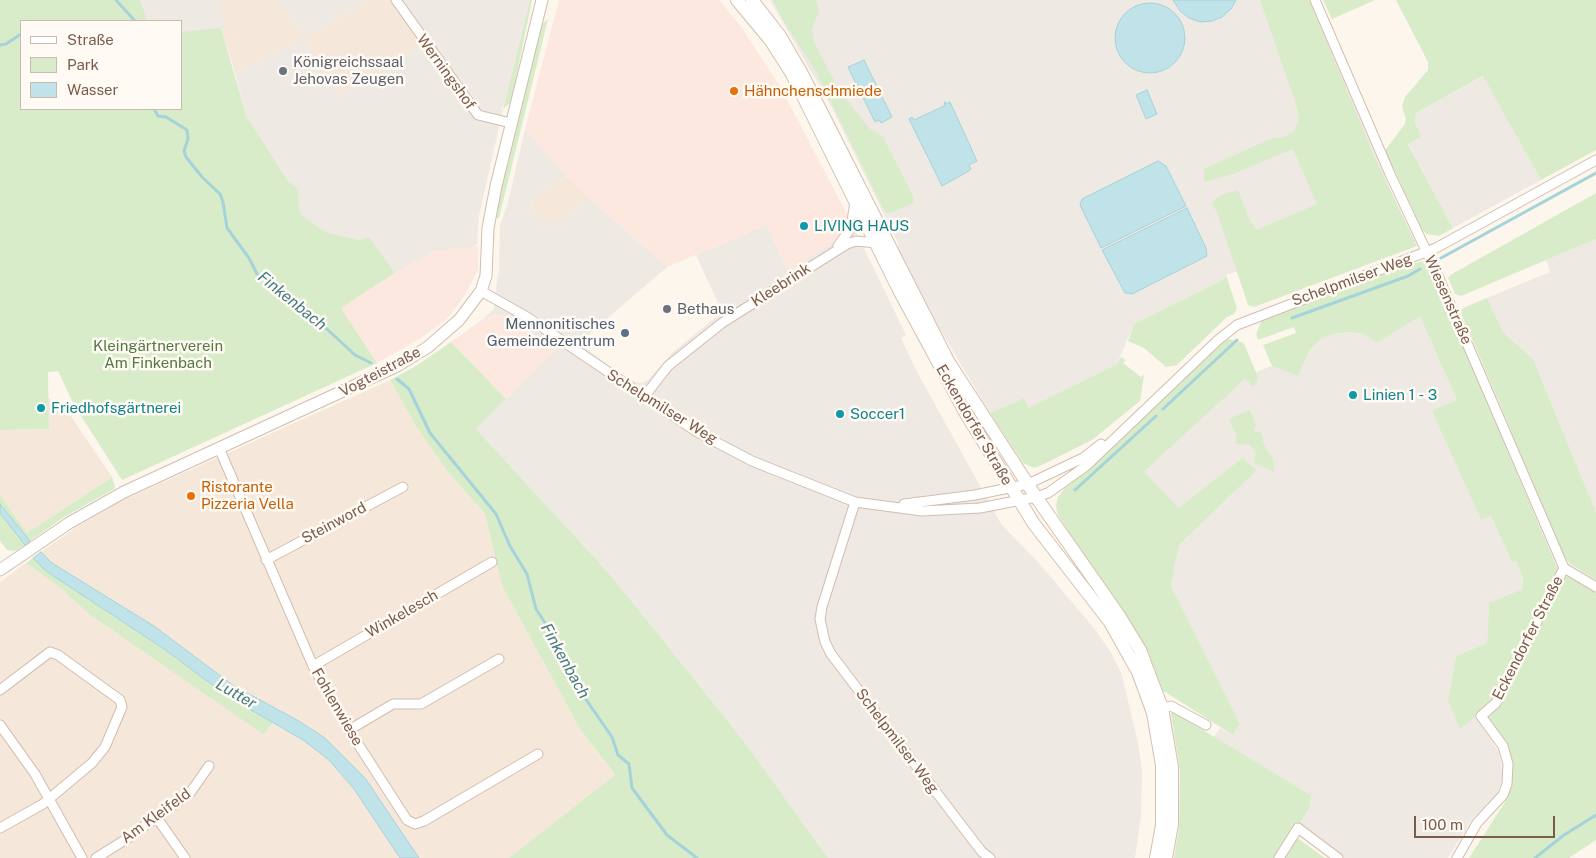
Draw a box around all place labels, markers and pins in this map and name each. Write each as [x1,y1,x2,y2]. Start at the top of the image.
place label: Königreichssaal Jehovas Zeugen [293,53,404,88]
marker: Königreichssaal Jehovas Zeugen [277,65,289,77]
place label: Hähnchenschmiede [744,82,882,100]
marker: Hähnchenschmiede [728,85,740,97]
place label: LIVING HAUS [814,217,909,235]
marker: LIVING HAUS [798,220,810,232]
place label: Bethaus [677,300,734,318]
marker: Bethaus [661,303,673,315]
place label: Mennonitisches Gemeindezentrum [487,315,615,350]
marker: Mennonitisches Gemeindezentrum [619,327,631,339]
place label: Linien 1 - 3 [1363,386,1437,404]
marker: Linien 1 - 3 [1347,389,1359,401]
place label: Friedhofsgärtnerei [51,399,181,417]
marker: Friedhofsgärtnerei [35,402,47,414]
place label: Soccer1 [850,405,905,423]
marker: Soccer1 [834,408,846,420]
place label: Ristorante Pizzeria Vella [201,478,294,513]
marker: Ristorante Pizzeria Vella [185,490,197,502]

